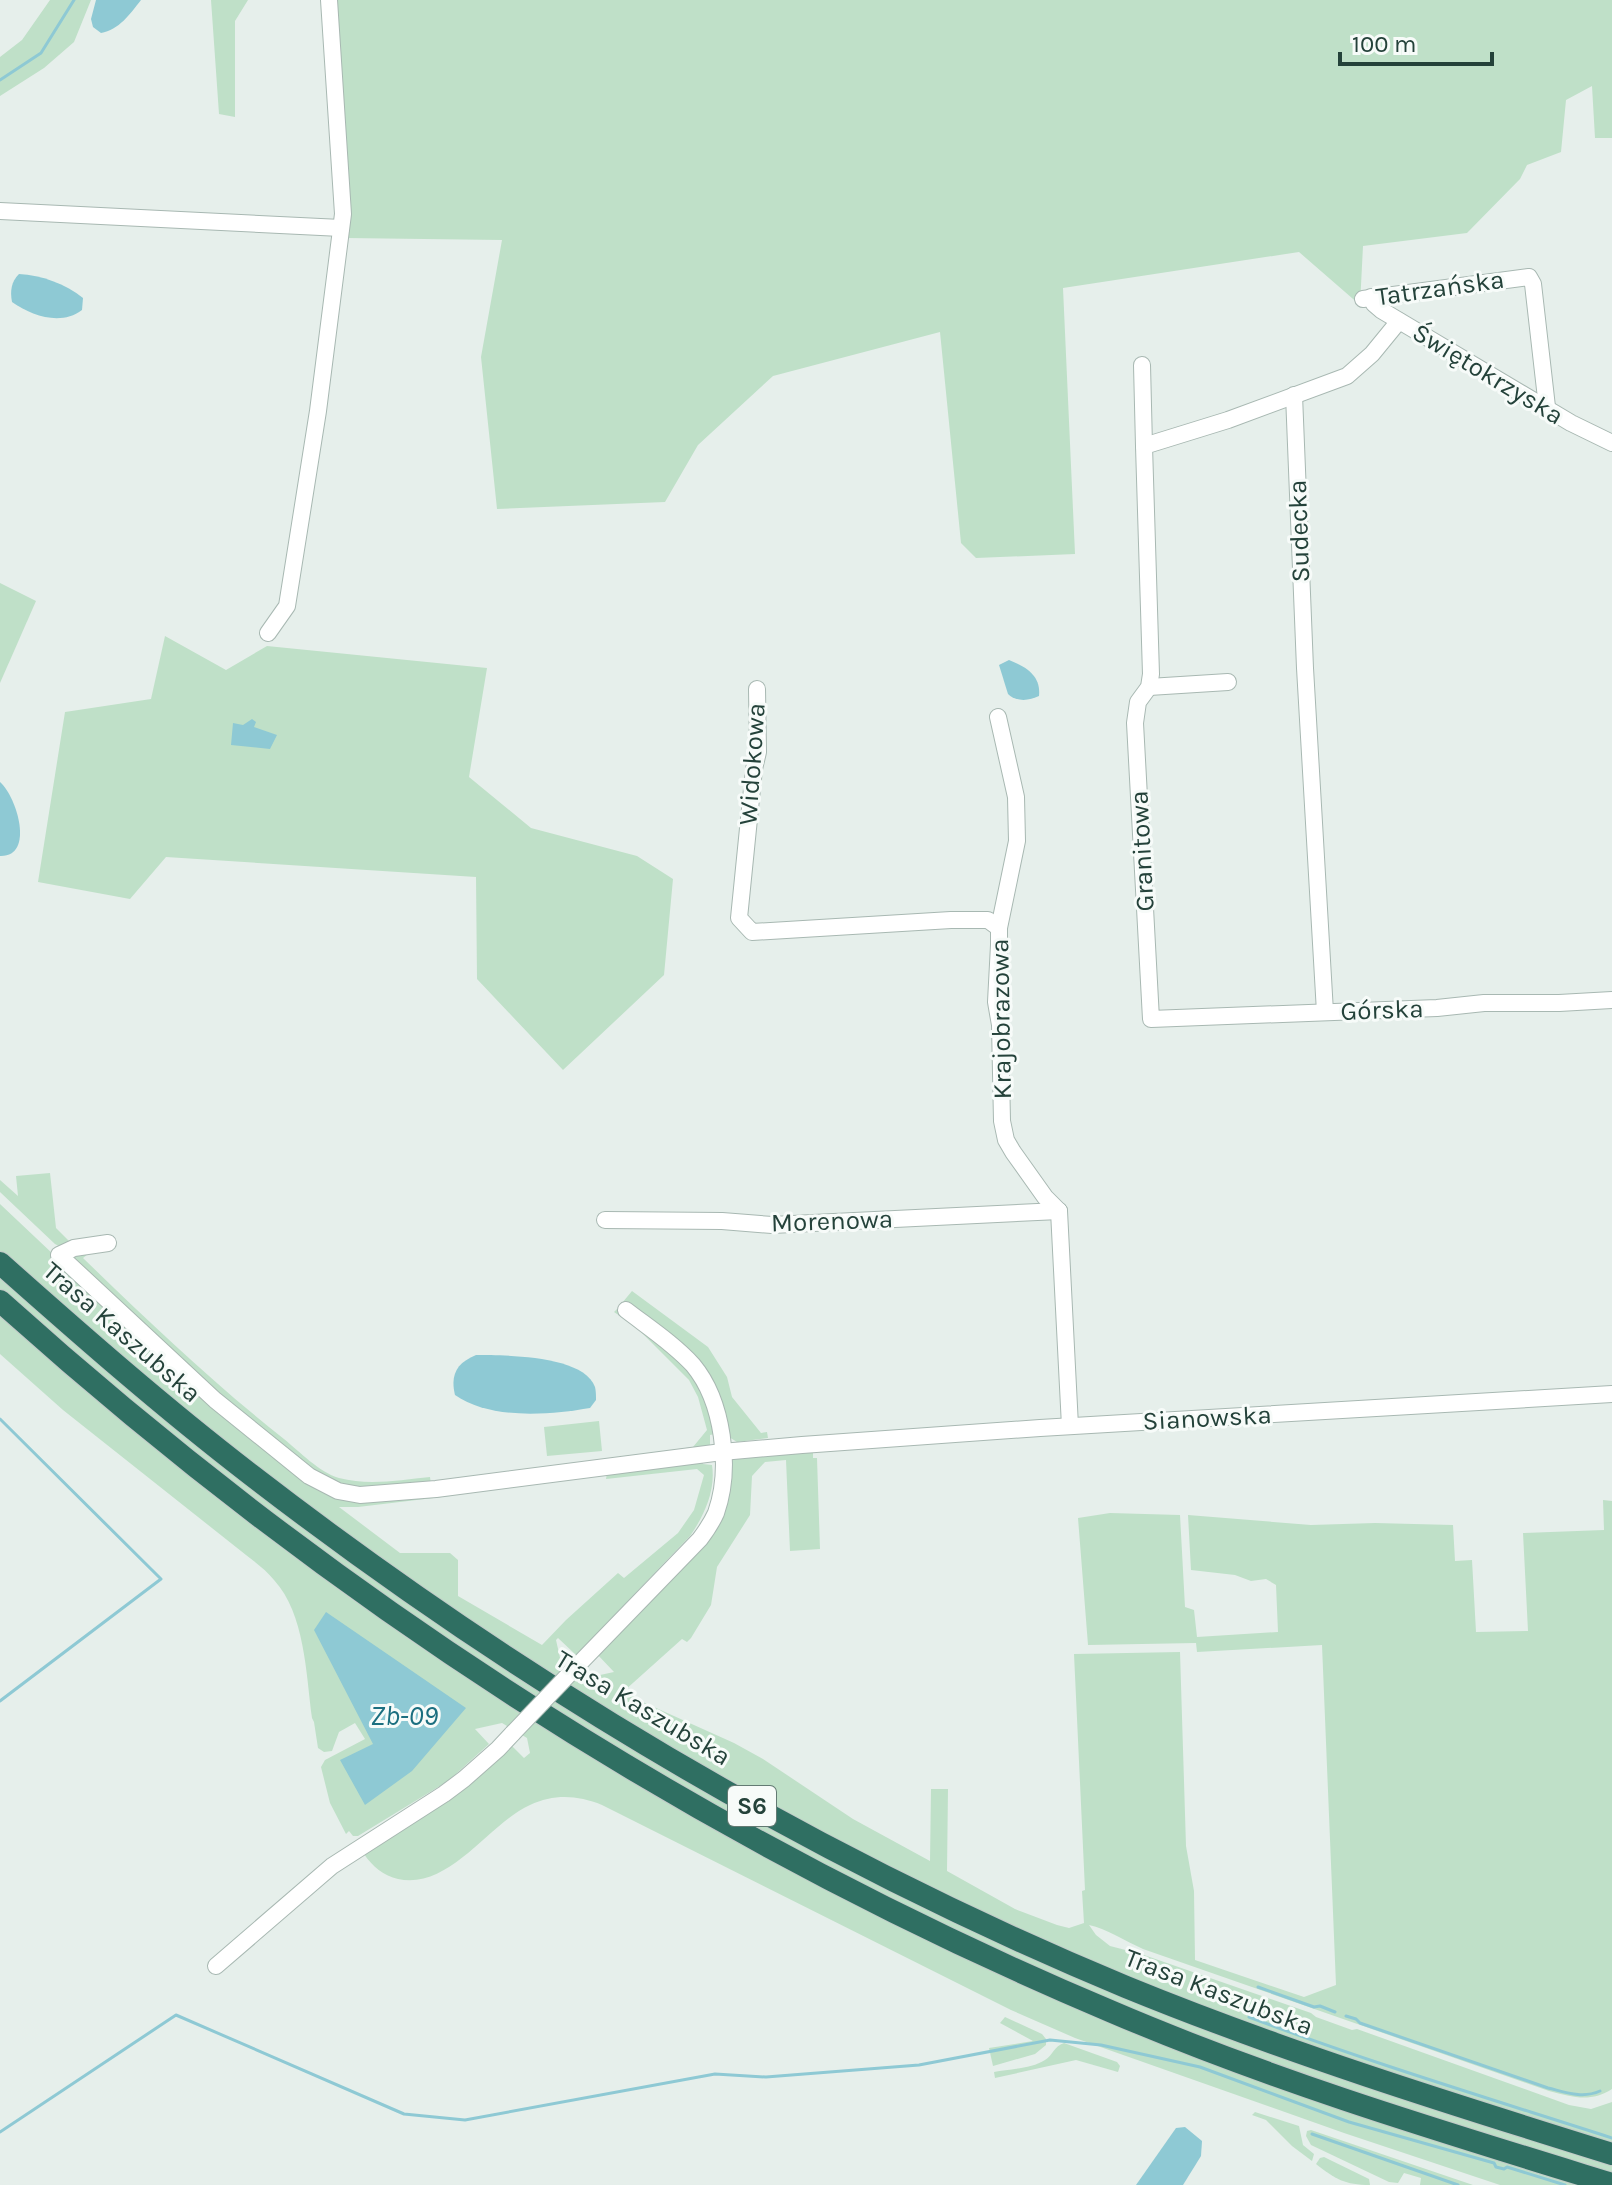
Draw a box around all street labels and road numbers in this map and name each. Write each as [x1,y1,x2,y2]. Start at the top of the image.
street label: Tatrzańska [1374,264,1506,312]
street label: Świętokrzyska [1407,316,1570,431]
street label: Sudecka [1282,479,1316,583]
street label: Widokowa [732,702,772,826]
street label: Granitowa [1123,790,1161,912]
street label: Krajobrazowa [984,938,1018,1100]
street label: Górska [1340,993,1424,1027]
street label: Morenowa [770,1203,894,1239]
street label: Trasa Kaszubska [37,1255,207,1409]
street label: Sianowska [1142,1399,1272,1437]
street label: Trasa Kaszubska [550,1643,736,1773]
road number: S6 [728,1786,776,1826]
street label: Trasa Kaszubska [1121,1942,1317,2042]

